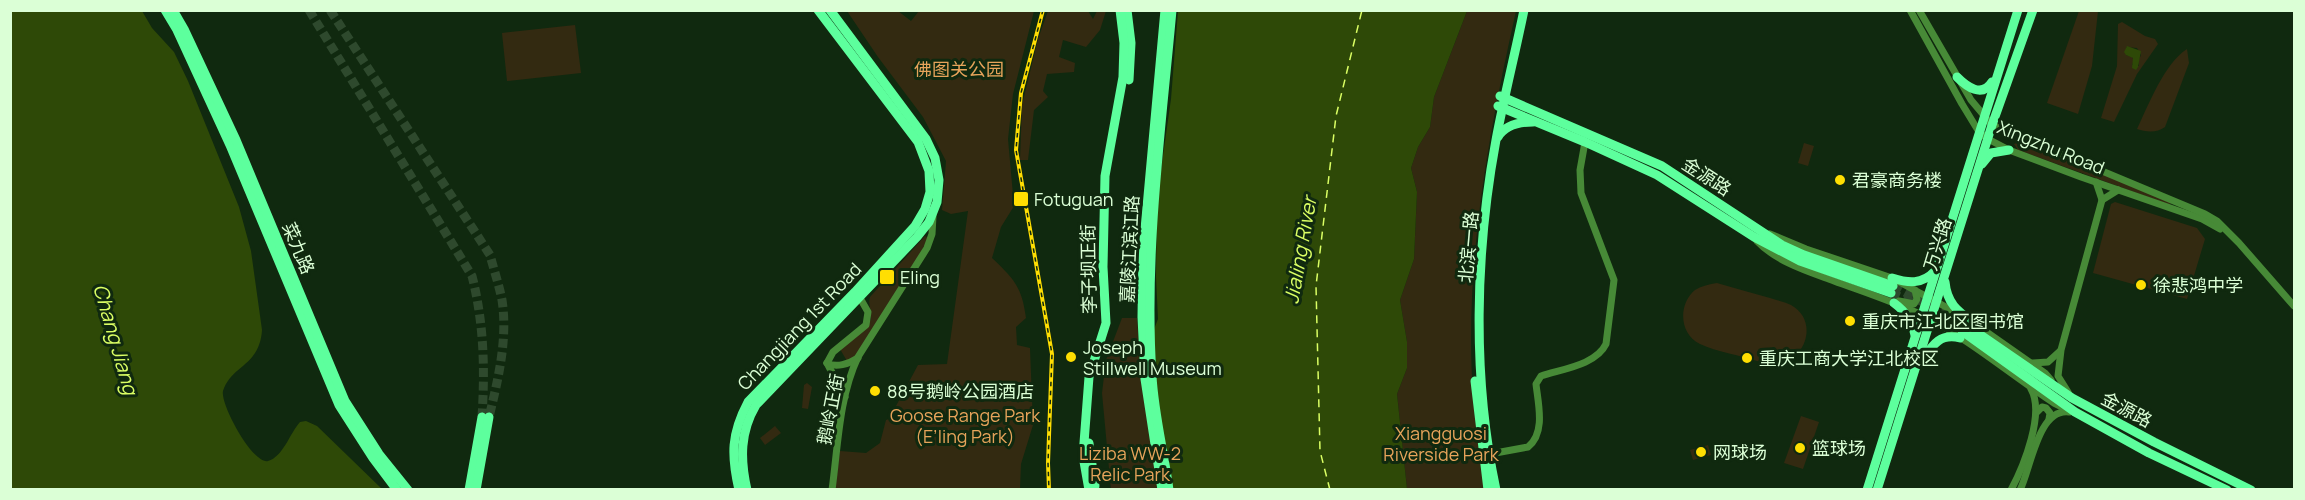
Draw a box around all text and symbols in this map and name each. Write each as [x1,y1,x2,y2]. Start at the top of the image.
park label: 佛图关公园 [914,57,1004,81]
street label: Xingzhu Road [1994,115,2108,179]
street label: 金源路 [1678,151,1736,201]
place label: 君豪商务楼 [1852,168,1942,192]
marker: 君豪商务楼 [1833,173,1847,187]
place label: Fotuguan [1034,187,1113,211]
marker: Fotuguan [1012,190,1030,208]
water label: Jialing River [1277,192,1323,306]
street label: 嘉陵江滨江路 [1114,194,1144,304]
street label: 北滨一路 [1453,210,1483,284]
street label: 万兴路 [1918,215,1956,273]
street label: 菜九路 [277,218,321,278]
street label: 李子坝正街 [1075,224,1101,314]
street label: Changjiang 1st Road [732,257,866,395]
place label: Eling [900,265,940,289]
marker: Eling [878,268,896,286]
place label: 徐悲鸿中学 [2153,273,2243,297]
marker: 徐悲鸿中学 [2134,278,2148,292]
water label: Chang Jiang [87,281,145,399]
place label: 重庆市江北区图书馆 [1862,309,2024,333]
marker: 重庆市江北区图书馆 [1843,314,1857,328]
place label: Joseph Stillwell Museum [1083,335,1222,380]
place label: 重庆工商大学江北校区 [1759,346,1939,370]
marker: Joseph Stillwell Museum [1064,350,1078,364]
marker: 重庆工商大学江北校区 [1740,351,1754,365]
street label: 鹅岭正街 [811,371,849,447]
place label: 88号鹅岭公园酒店 [887,379,1034,403]
marker: 88号鹅岭公园酒店 [868,384,882,398]
street label: 金源路 [2098,386,2156,432]
park label: Goose Range Park (E’ling Park) [890,403,1041,448]
park label: Xiangguosi Riverside Park [1383,421,1500,466]
place label: 篮球场 [1812,436,1866,460]
place label: 网球场 [1713,440,1767,464]
park label: Liziba WW-2 Relic Park [1079,441,1181,486]
marker: 篮球场 [1793,441,1807,455]
marker: 网球场 [1694,445,1708,459]

